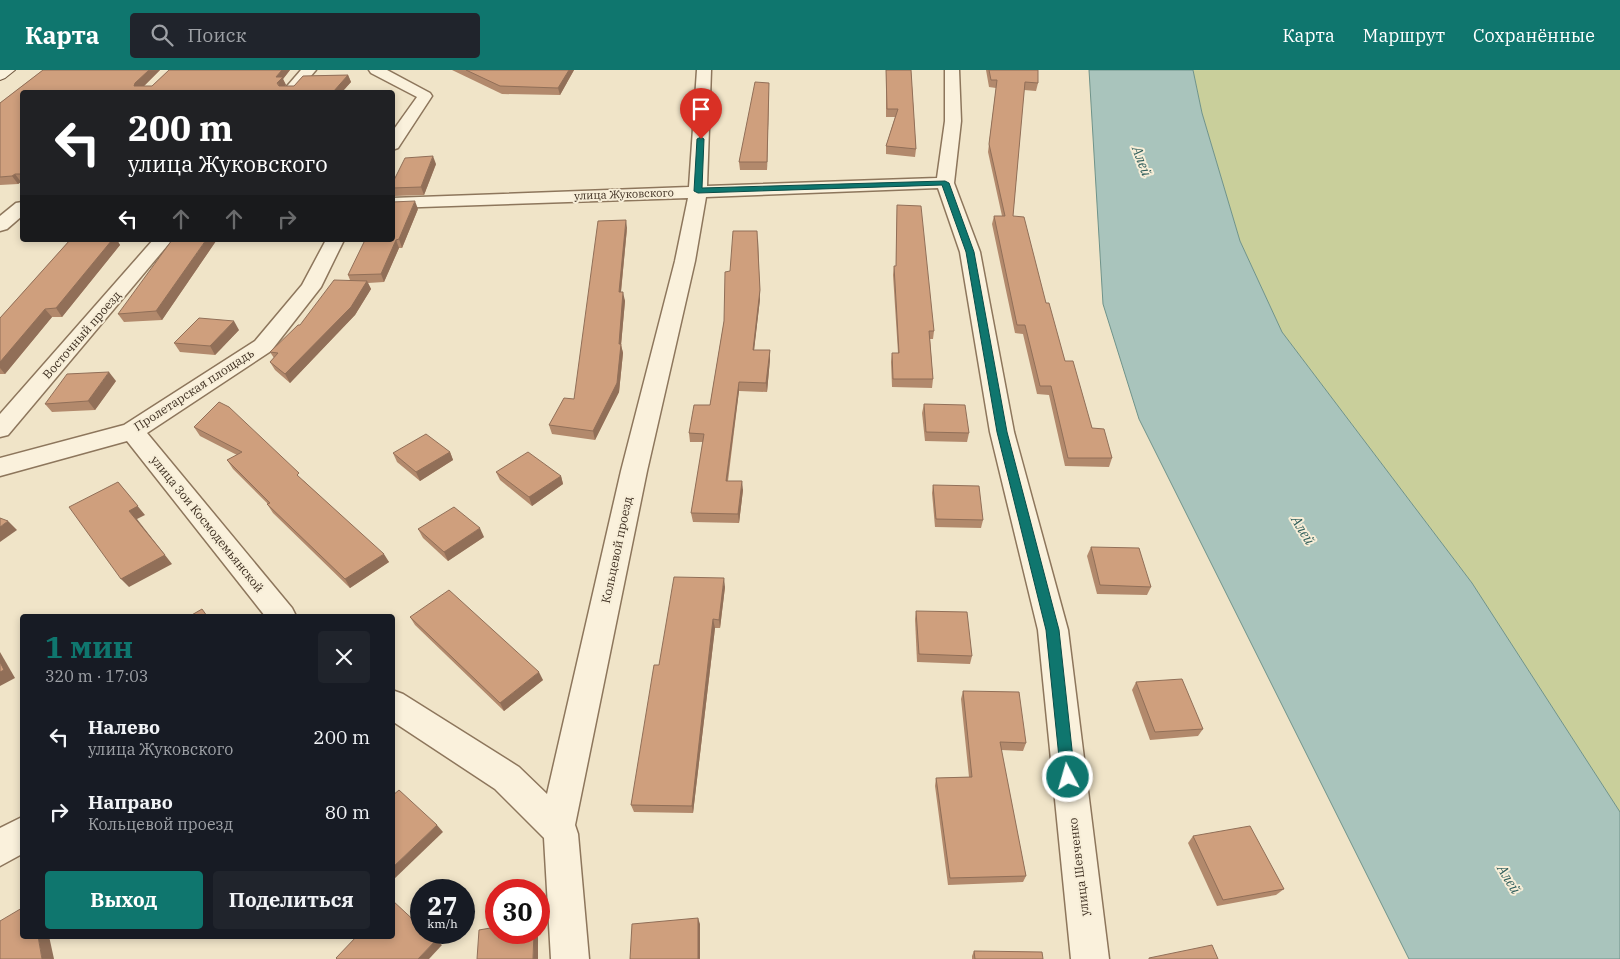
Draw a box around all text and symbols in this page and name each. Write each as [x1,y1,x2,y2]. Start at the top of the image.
search box [130,13,480,58]
text: Карта [25,19,100,51]
icon: search [148,21,176,49]
text: Поиск [188,23,247,47]
text: Карта [1282,24,1335,47]
text: Маршрут [1363,24,1445,47]
text: Сохранённые [1473,24,1595,47]
pin [680,88,722,139]
icon: arrive [687,95,715,123]
text: 200 m [128,105,233,151]
icon: left [45,110,110,175]
water label: Алей [1128,142,1156,179]
text: улица Жуковского [128,149,328,178]
street label: улица Жуковского [574,185,674,203]
icon: left [114,205,142,233]
icon: ahead [167,205,195,233]
icon: ahead [220,205,248,233]
icon: right [273,205,301,233]
street label: Восточный проезд [39,288,124,382]
street label: Пролетарская площадь [131,345,257,434]
street label: улица Зои Космодемьянской [148,452,267,595]
street label: Кольцевой проезд [598,495,635,605]
water label: Алей [1287,511,1319,548]
text: 1 мин [45,627,133,666]
button: close [318,631,370,683]
text: 320 m · 17:03 [45,666,148,686]
text: Налево [88,715,160,739]
icon: left [45,723,73,751]
text: 200 m [313,725,370,749]
text: улица Жуковского [88,739,233,759]
position arrow [1041,750,1093,802]
text: Направо [88,790,173,814]
icon: right [45,798,73,826]
text: 80 m [325,800,370,824]
text: Кольцевой проезд [88,814,233,834]
street label: улица Шевченко [1065,817,1092,917]
water label: Алей [1493,860,1525,897]
button: Выход [45,871,203,929]
button: Поделиться [213,871,370,929]
speed limit sign: 30 [485,879,550,944]
text: 27 [427,889,458,922]
text: km/h [427,916,458,931]

